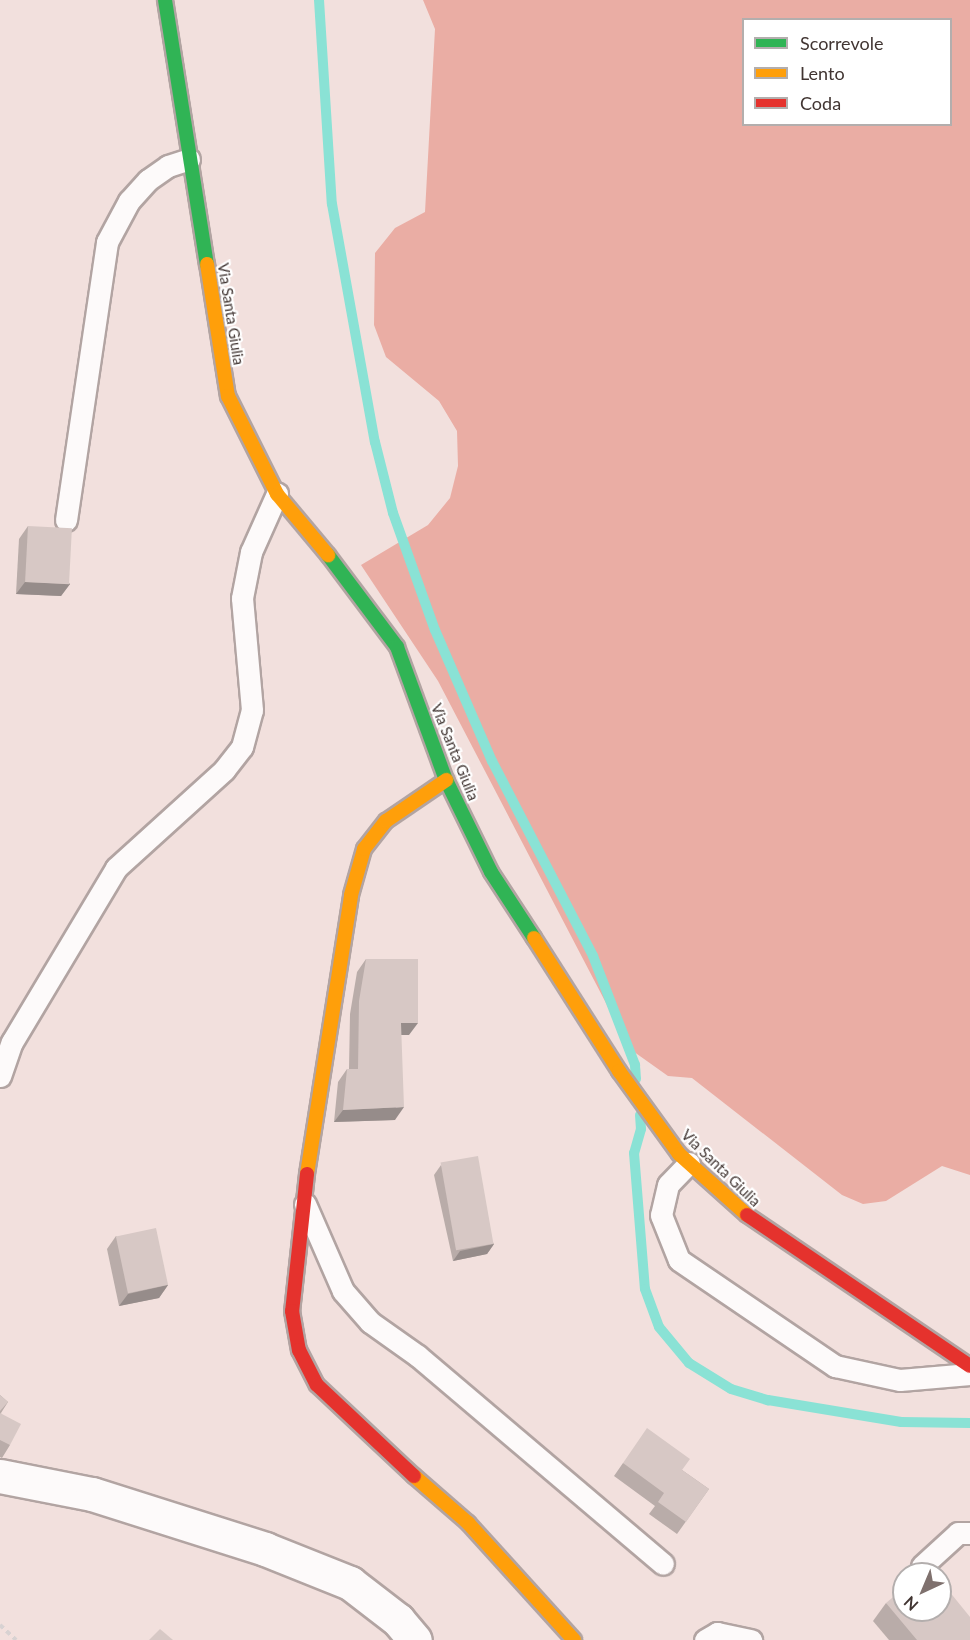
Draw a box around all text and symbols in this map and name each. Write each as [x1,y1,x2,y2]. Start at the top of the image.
legend [742,18,952,126]
text: Scorrevole [800,32,883,54]
text: Lento [800,62,845,84]
text: Coda [800,92,841,114]
street label: Via Santa Giulia [214,262,248,366]
street label: Via Santa Giulia [427,701,483,803]
street label: Via Santa Giulia [678,1126,764,1210]
north arrow [892,1562,952,1622]
text: N [900,1593,922,1615]

